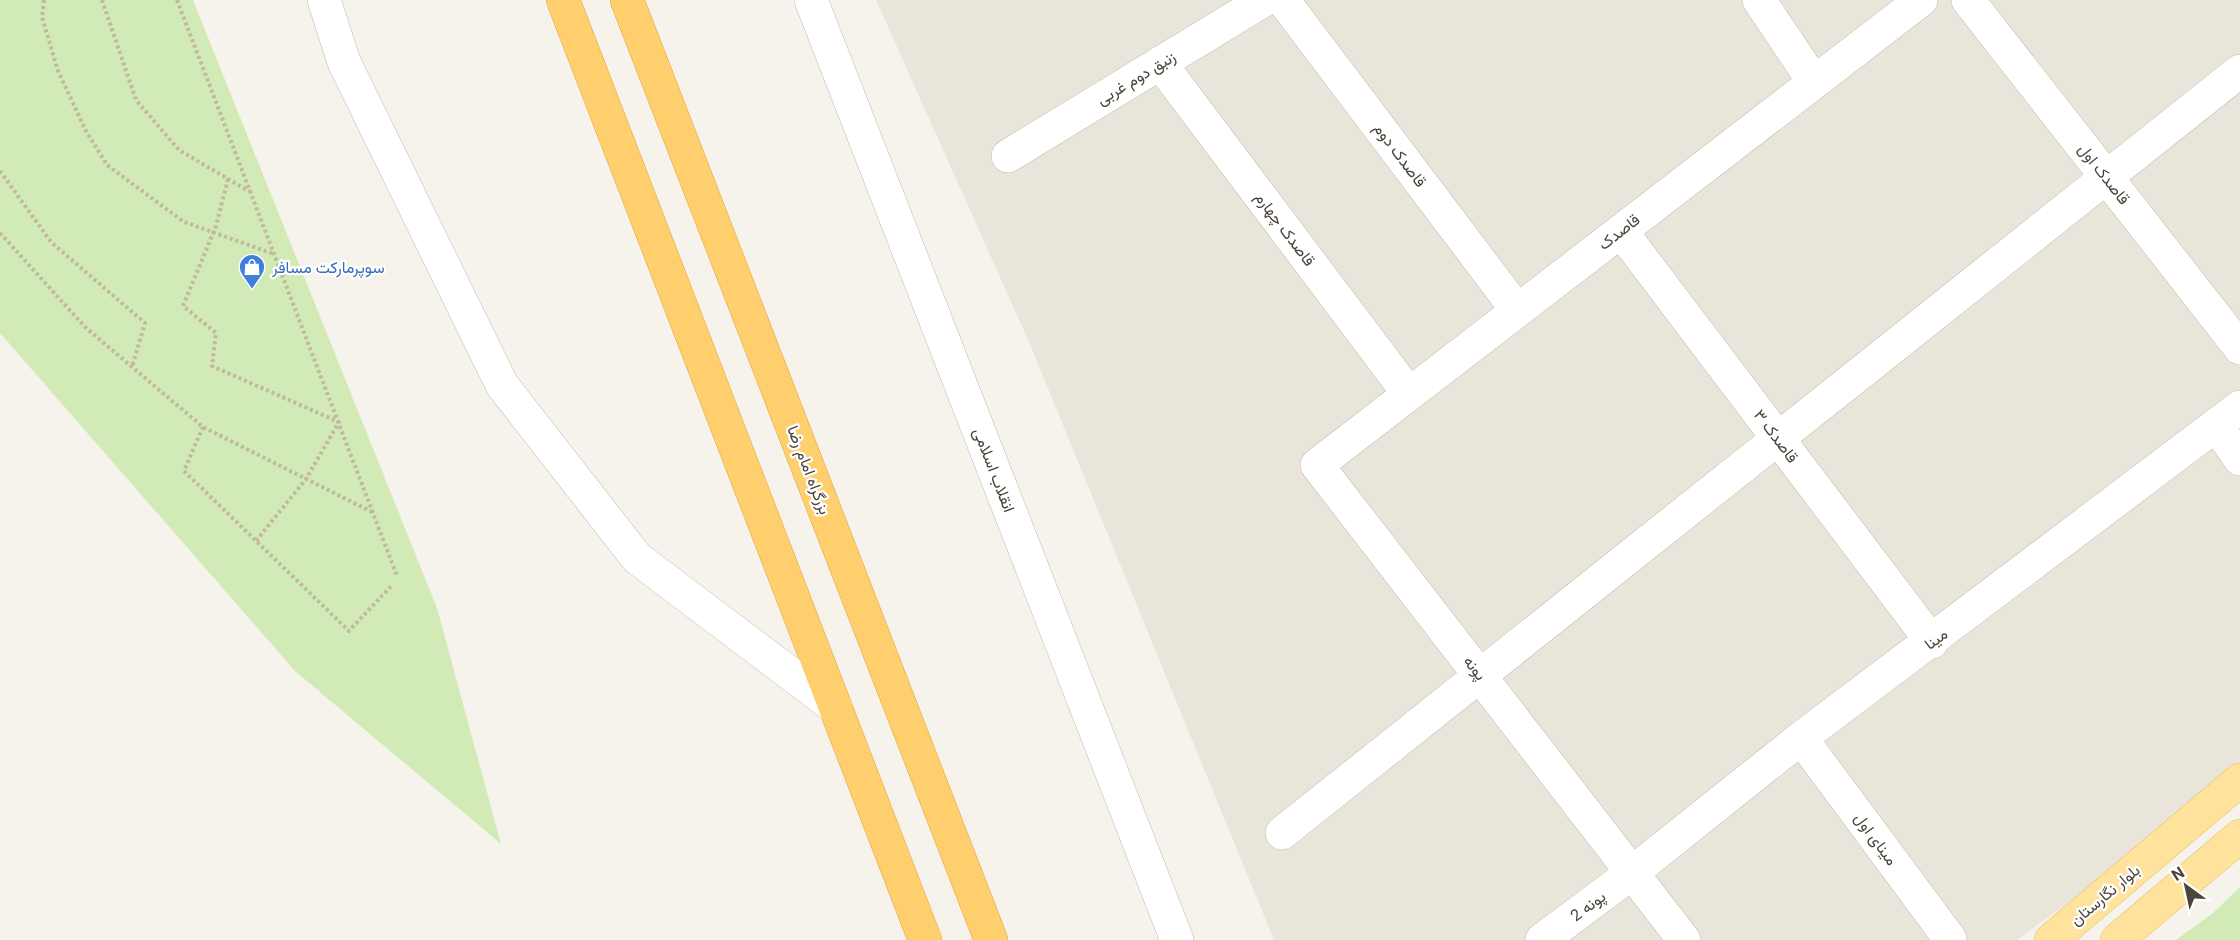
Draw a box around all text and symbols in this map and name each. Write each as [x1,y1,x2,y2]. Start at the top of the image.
street label: زنبق دوم غربی [1093,47,1179,110]
street label: قاصدک دوم [1369,119,1430,191]
street label: قاصدک اول [2073,140,2134,209]
street label: قاصدک چهارم [1249,188,1319,271]
street label: قاصدک [1595,210,1643,254]
shop icon: سوپرمارکت مسافر [237,252,267,290]
place label: سوپرمارکت مسافر [271,258,385,279]
street label: قاصدک ۳ [1750,406,1802,466]
street label: بزرگراه امام رضا [782,423,835,517]
street label: انقلاب اسلامی [968,425,1019,515]
street label: مینا [1921,624,1951,654]
street label: پونه [1458,652,1491,685]
street label: مینای اول [1850,809,1901,870]
north arrow [2156,856,2216,916]
street label: بلوار نگارستان [2066,860,2144,930]
text: N [2168,863,2188,885]
street label: پونه 2 [1567,887,1611,927]

